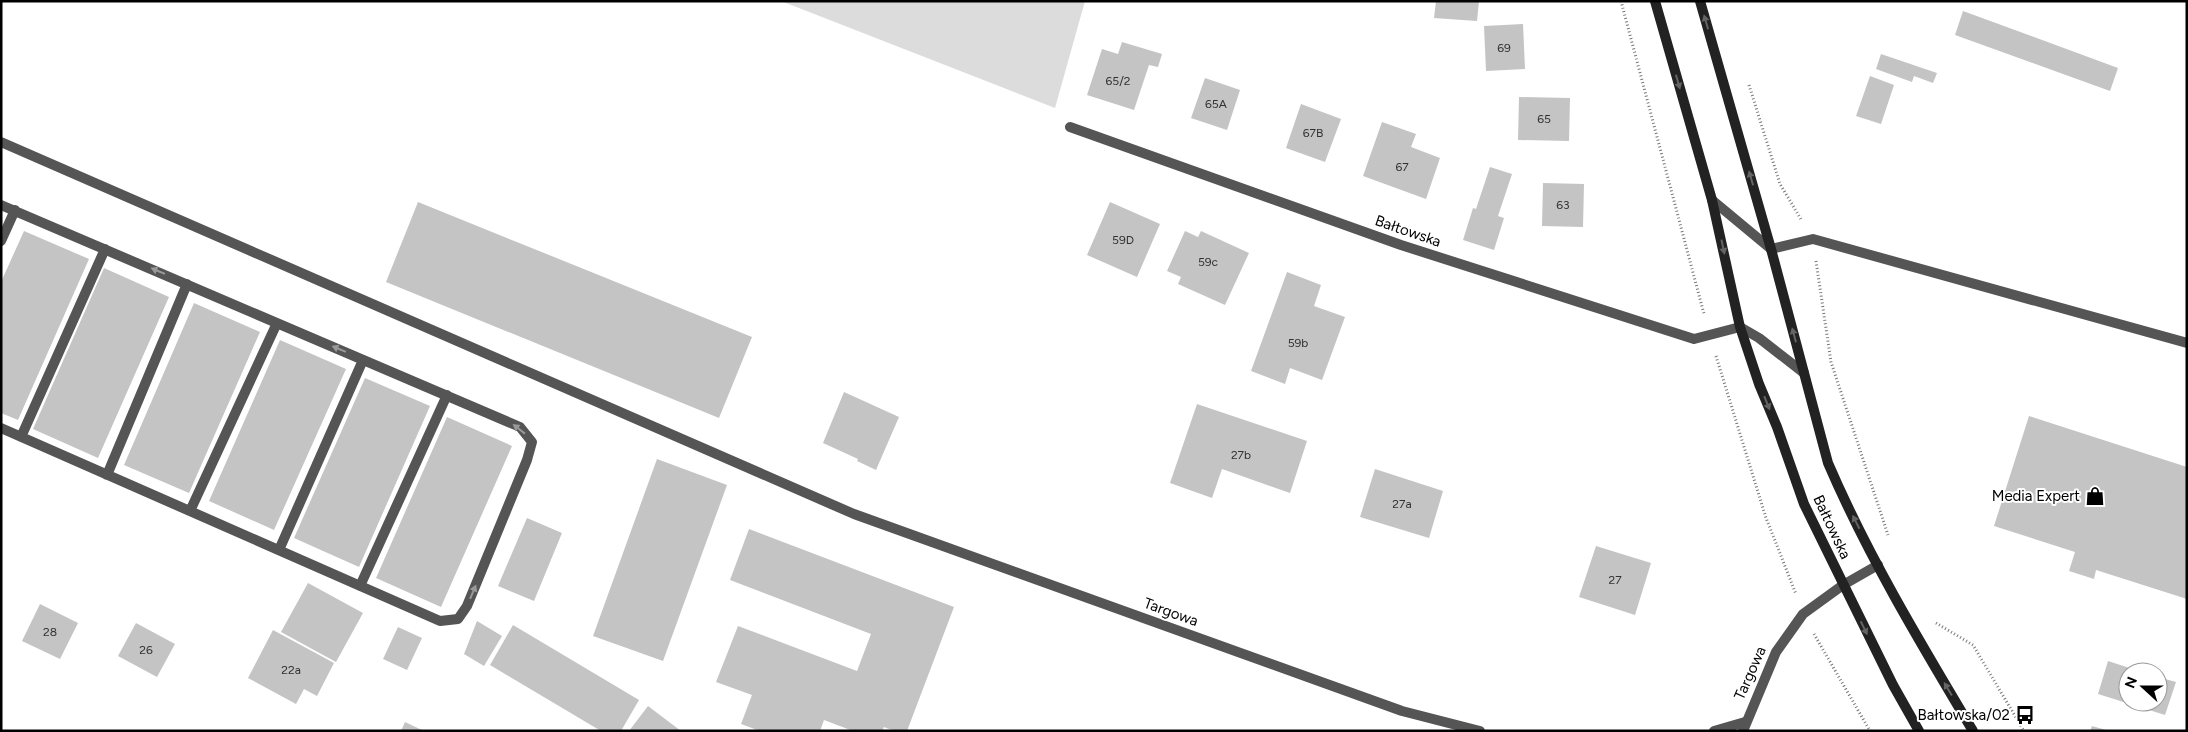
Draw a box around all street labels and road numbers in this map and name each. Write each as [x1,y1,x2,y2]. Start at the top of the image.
street label: Bałtowska [1373,211,1443,251]
street label: Bałtowska [1809,492,1855,562]
street label: Targowa [1141,594,1201,630]
street label: Targowa [1730,643,1770,703]

